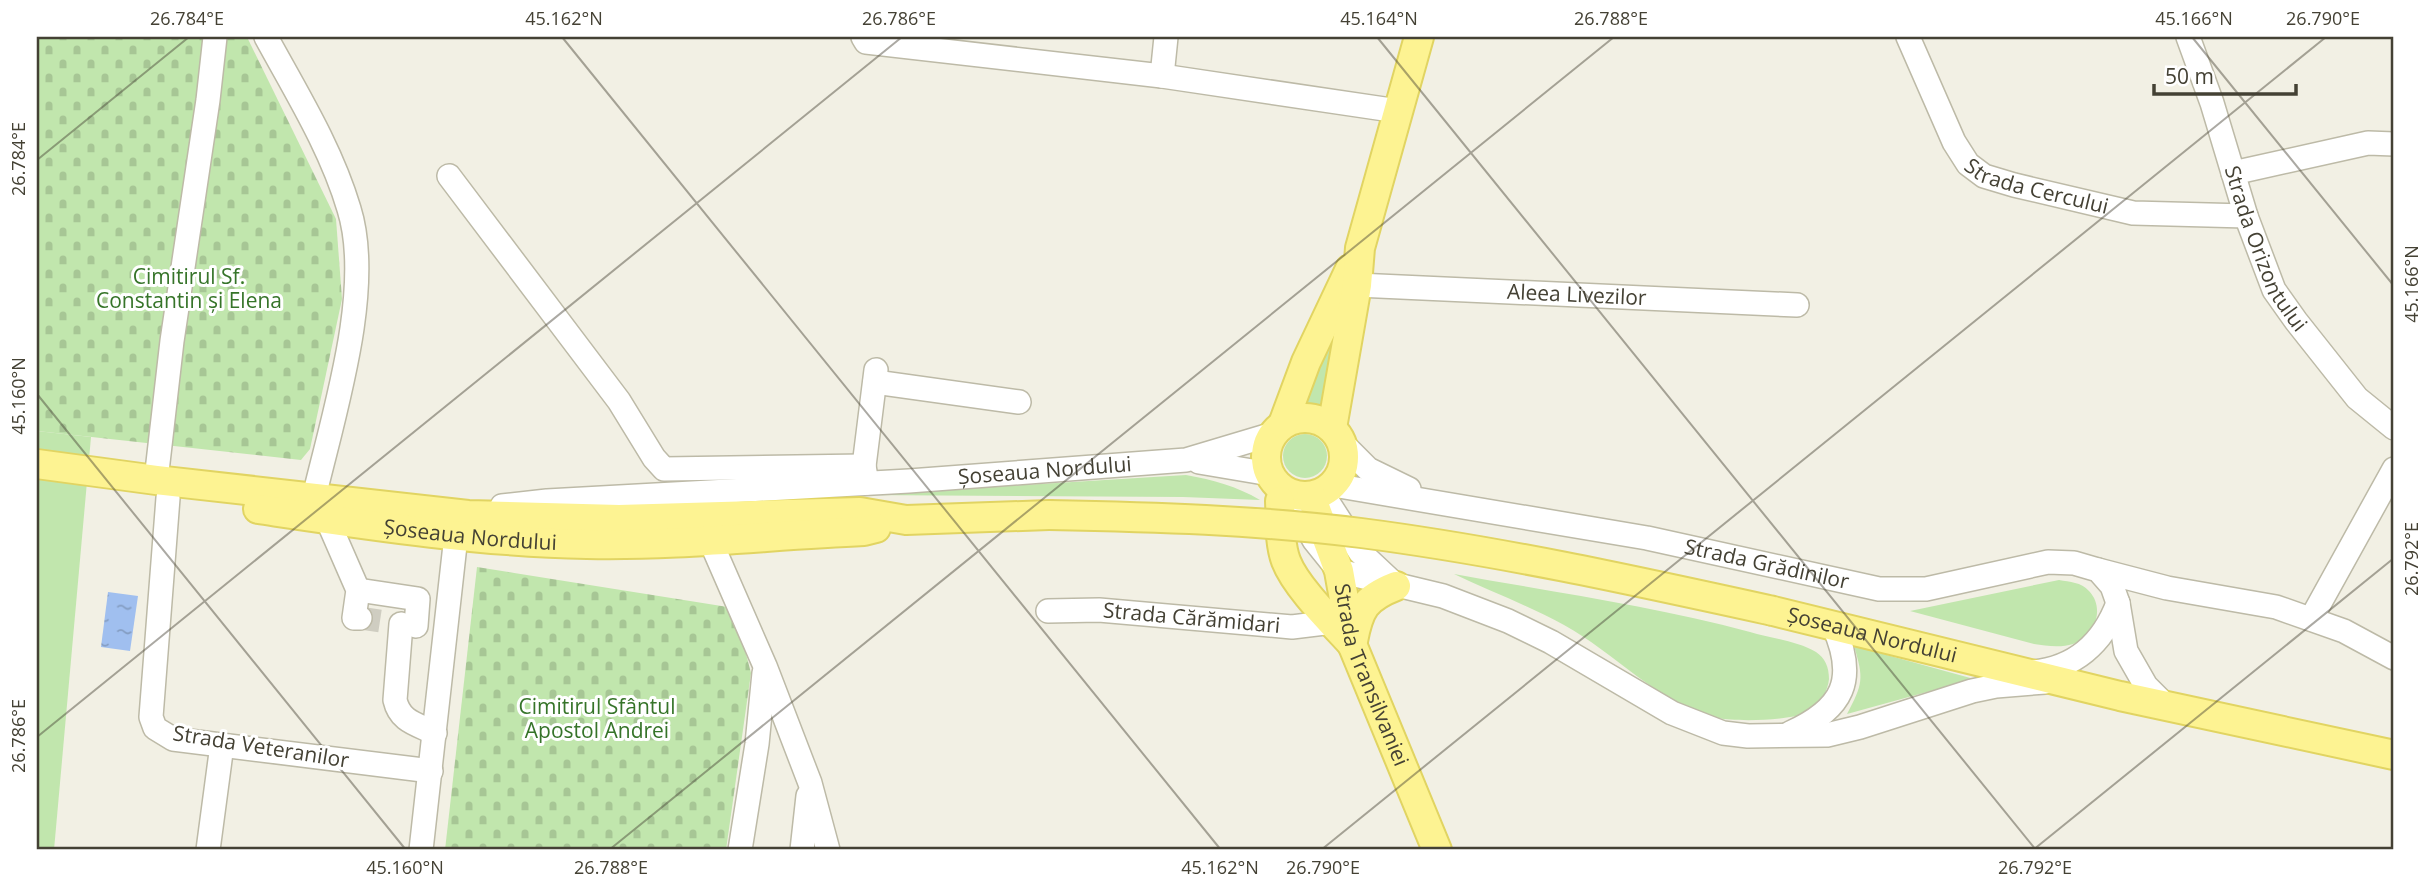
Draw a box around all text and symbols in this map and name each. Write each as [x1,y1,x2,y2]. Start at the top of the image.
text: 26.784°E [150,6,224,30]
text: 45.162°N [525,6,603,30]
text: 26.786°E [862,6,936,30]
text: 45.164°N [1340,6,1418,30]
text: 26.788°E [1574,6,1648,30]
text: 45.166°N [2155,6,2233,30]
text: 26.790°E [2286,6,2360,30]
scale bar [2154,52,2296,96]
text: 50 m [2165,62,2214,90]
text: 26.784°E [6,122,30,196]
street label: Strada Cercului [1959,151,2112,220]
street label: Strada Orizontului [2219,162,2314,337]
text: 45.166°N [2399,245,2423,323]
park label: Cimitirul Sf. Constantin și Elena [96,262,282,314]
street label: Aleea Livezilor [1506,277,1648,311]
text: 45.160°N [6,357,30,435]
street label: Șoseaua Nordului [957,449,1133,490]
street label: Șoseaua Nordului [382,512,558,556]
text: 26.792°E [2399,522,2423,596]
street label: Strada Grădinilor [1682,532,1852,595]
street label: Strada Transilvaniei [1328,581,1416,770]
street label: Strada Cărămidari [1102,595,1281,639]
street label: Șoseaua Nordului [1784,600,1960,669]
park label: Cimitirul Sfântul Apostol Andrei [518,692,676,744]
text: 26.786°E [6,699,30,773]
street label: Strada Veteranilor [171,718,352,774]
text: 45.160°N [366,855,444,879]
text: 26.788°E [574,855,648,879]
text: 45.162°N [1181,855,1259,879]
text: 26.790°E [1286,855,1360,879]
text: 26.792°E [1998,855,2072,879]

